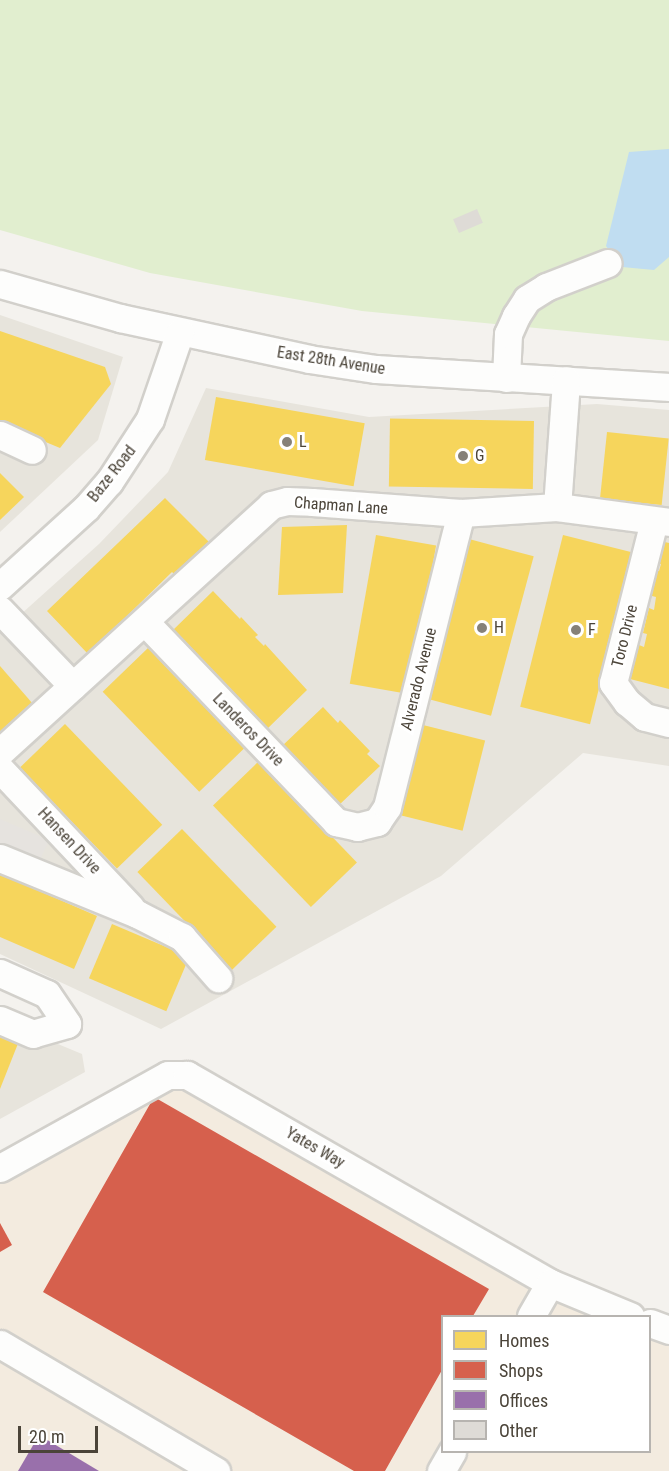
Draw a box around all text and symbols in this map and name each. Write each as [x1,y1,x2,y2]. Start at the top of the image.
street label: East 28th Avenue [276,343,386,379]
place label: L [299,432,307,452]
marker: L [280,435,294,449]
street label: Baze Road [84,442,140,506]
place label: G [475,446,484,466]
marker: G [456,449,470,463]
street label: Chapman Lane [293,493,389,519]
street label: Toro Drive [608,603,642,669]
place label: H [494,618,504,638]
place label: F [588,620,596,640]
marker: H [475,621,489,635]
marker: F [569,623,583,637]
street label: Alverado Avenue [397,626,441,732]
street label: Landeros Drive [208,689,288,771]
street label: Hansen Drive [34,804,104,878]
street label: Yates Way [282,1123,348,1173]
legend [441,1315,651,1453]
text: Homes [499,1330,549,1351]
text: Shops [499,1360,543,1381]
text: Offices [499,1390,548,1411]
scale bar [21,1414,100,1452]
text: Other [499,1420,538,1441]
text: 20 m [29,1426,64,1447]

